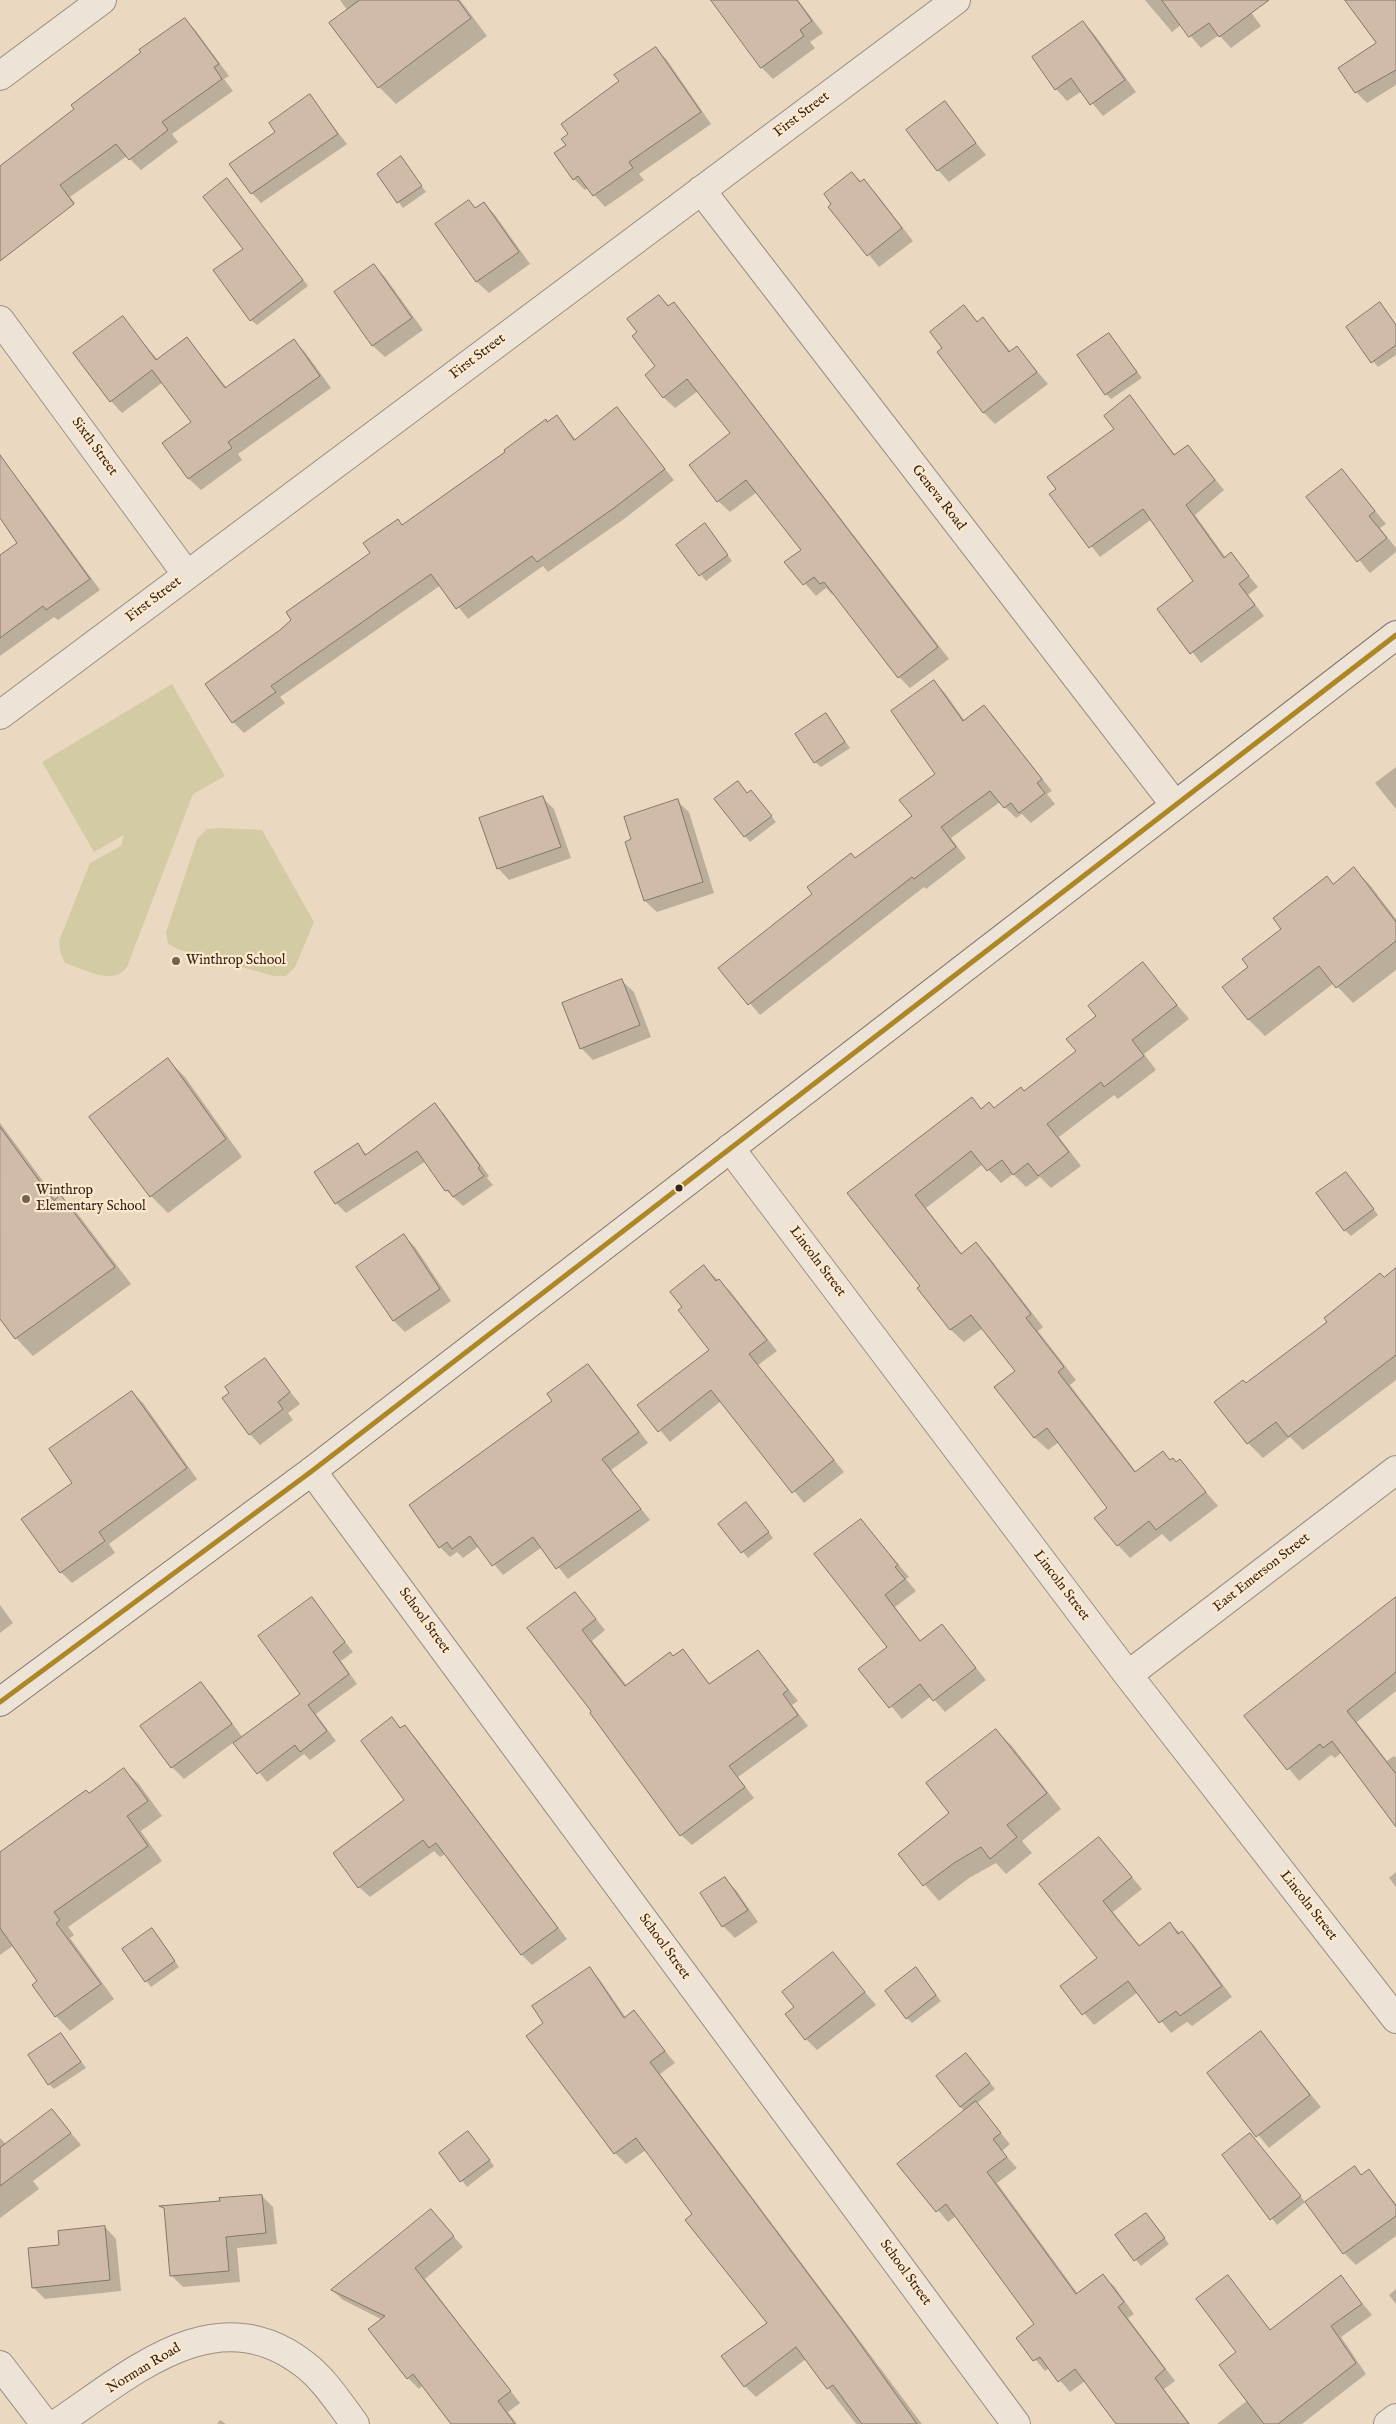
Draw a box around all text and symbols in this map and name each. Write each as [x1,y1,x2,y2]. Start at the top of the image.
street label: First Street [771,89,833,141]
street label: First Street [447,331,509,383]
street label: Sixth Street [67,415,121,479]
street label: Geneva Road [907,462,969,534]
street label: First Street [123,574,185,626]
place label: Winthrop School [186,953,286,969]
marker: Winthrop School [170,955,182,967]
place label: Winthrop Elementary School [36,1183,146,1216]
unlabelled marker [674,1183,684,1193]
marker: Winthrop Elementary School [20,1193,32,1205]
street label: Lincoln Street [785,1223,849,1301]
street label: East Emerson Street [1210,1530,1314,1616]
street label: Lincoln Street [1029,1547,1093,1625]
street label: School Street [394,1585,454,1657]
street label: Lincoln Street [1276,1868,1340,1944]
street label: School Street [634,1911,694,1983]
street label: School Street [875,2237,935,2309]
street label: Norman Road [104,2340,184,2398]

